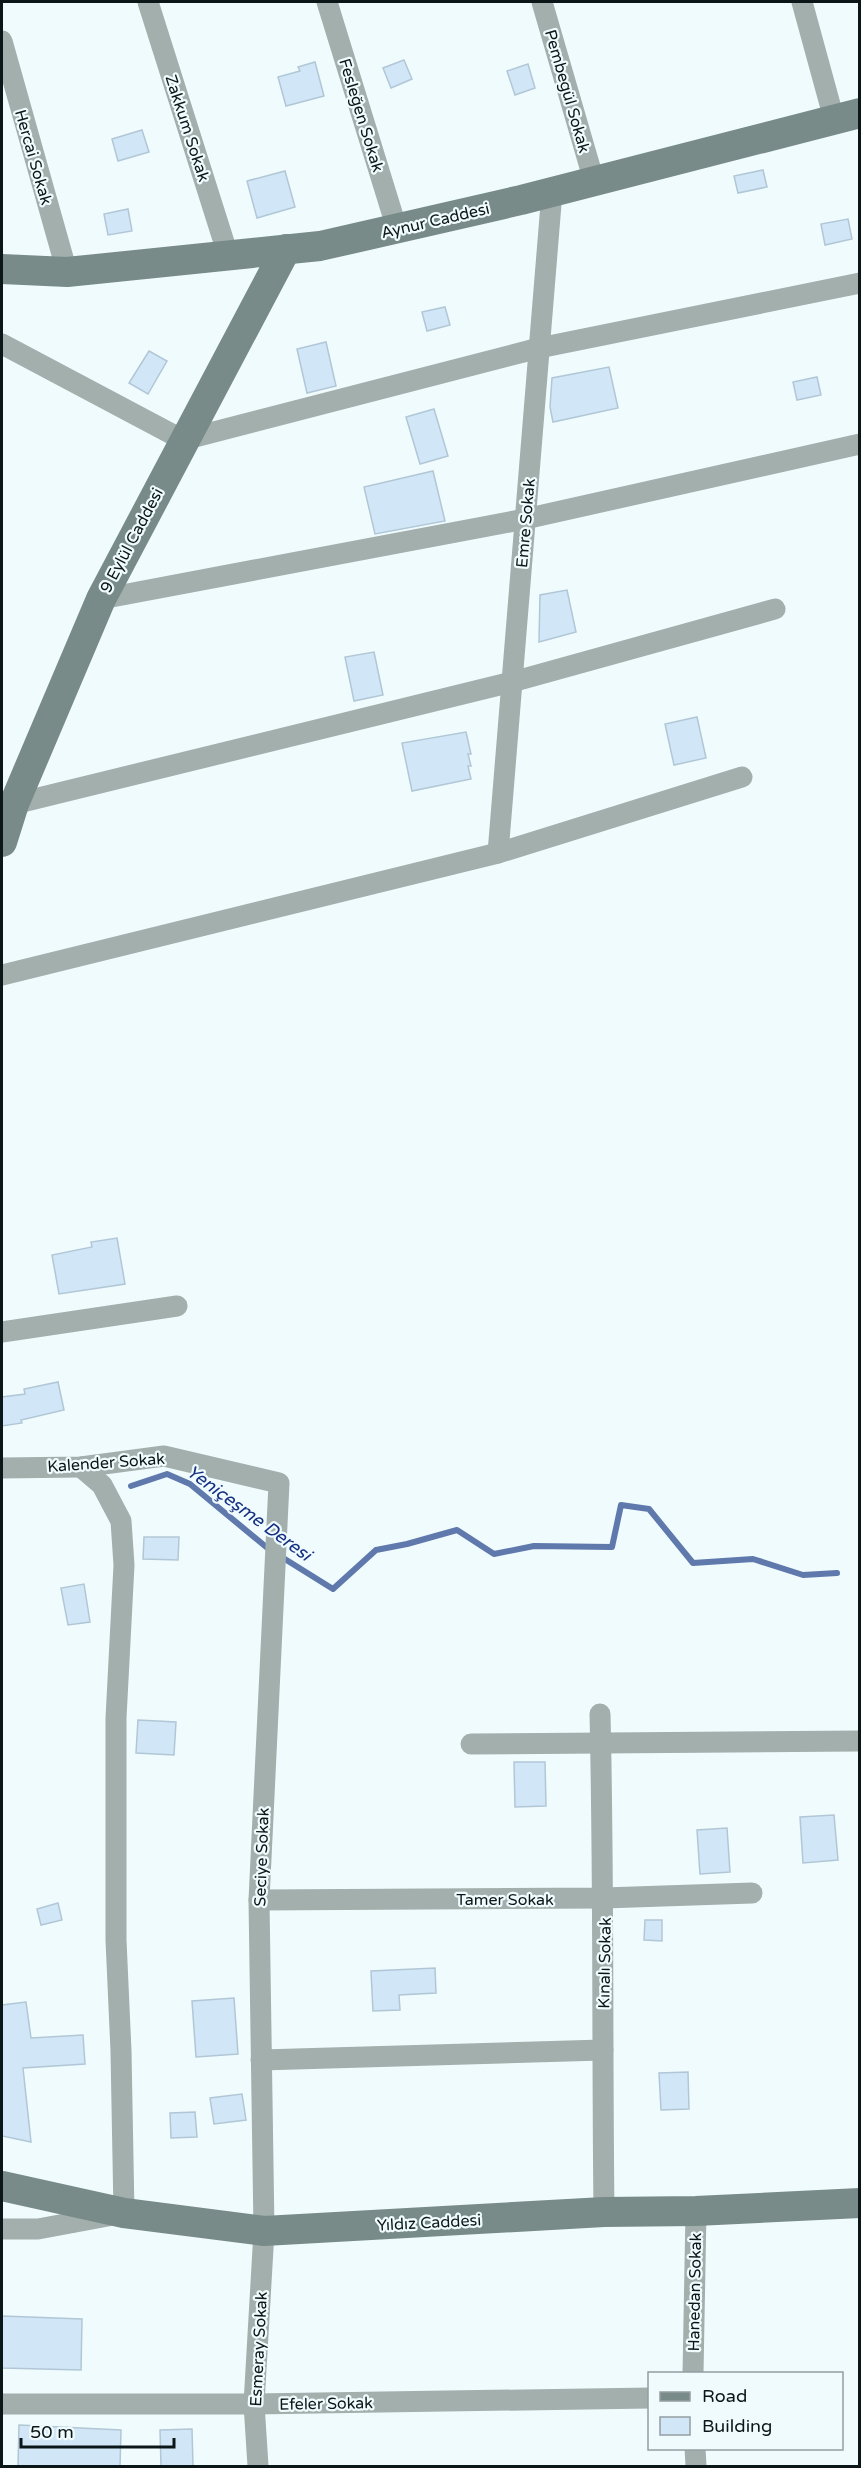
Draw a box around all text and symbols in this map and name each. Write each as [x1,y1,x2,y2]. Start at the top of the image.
street label: Pembegül Sokak [540,27,594,155]
street label: Fesleğen Sokak [334,56,388,175]
street label: Zakkum Sokak [160,72,214,184]
street label: Hercai Sokak [10,107,56,208]
street label: Aynur Caddesi [379,199,491,243]
street label: Emre Sokak [512,477,540,569]
street label: 9 Eylül Caddesi [96,485,168,596]
street label: Kalender Sokak [47,1449,166,1477]
water label: Yeniçeşme Deresi [182,1460,318,1567]
street label: Seciye Sokak [250,1807,274,1907]
street label: Tamer Sokak [456,1890,554,1910]
street label: Kınalı Sokak [594,1917,616,2009]
street label: Yıldız Caddesi [376,2210,482,2236]
street label: Hanedan Sokak [684,2232,706,2352]
street label: Esmeray Sokak [246,2291,272,2407]
legend [648,2372,843,2450]
text: Road [702,2385,747,2407]
street label: Efeler Sokak [279,2393,373,2415]
scale bar [21,2411,174,2449]
text: Building [702,2415,772,2437]
text: 50 m [30,2421,74,2443]

